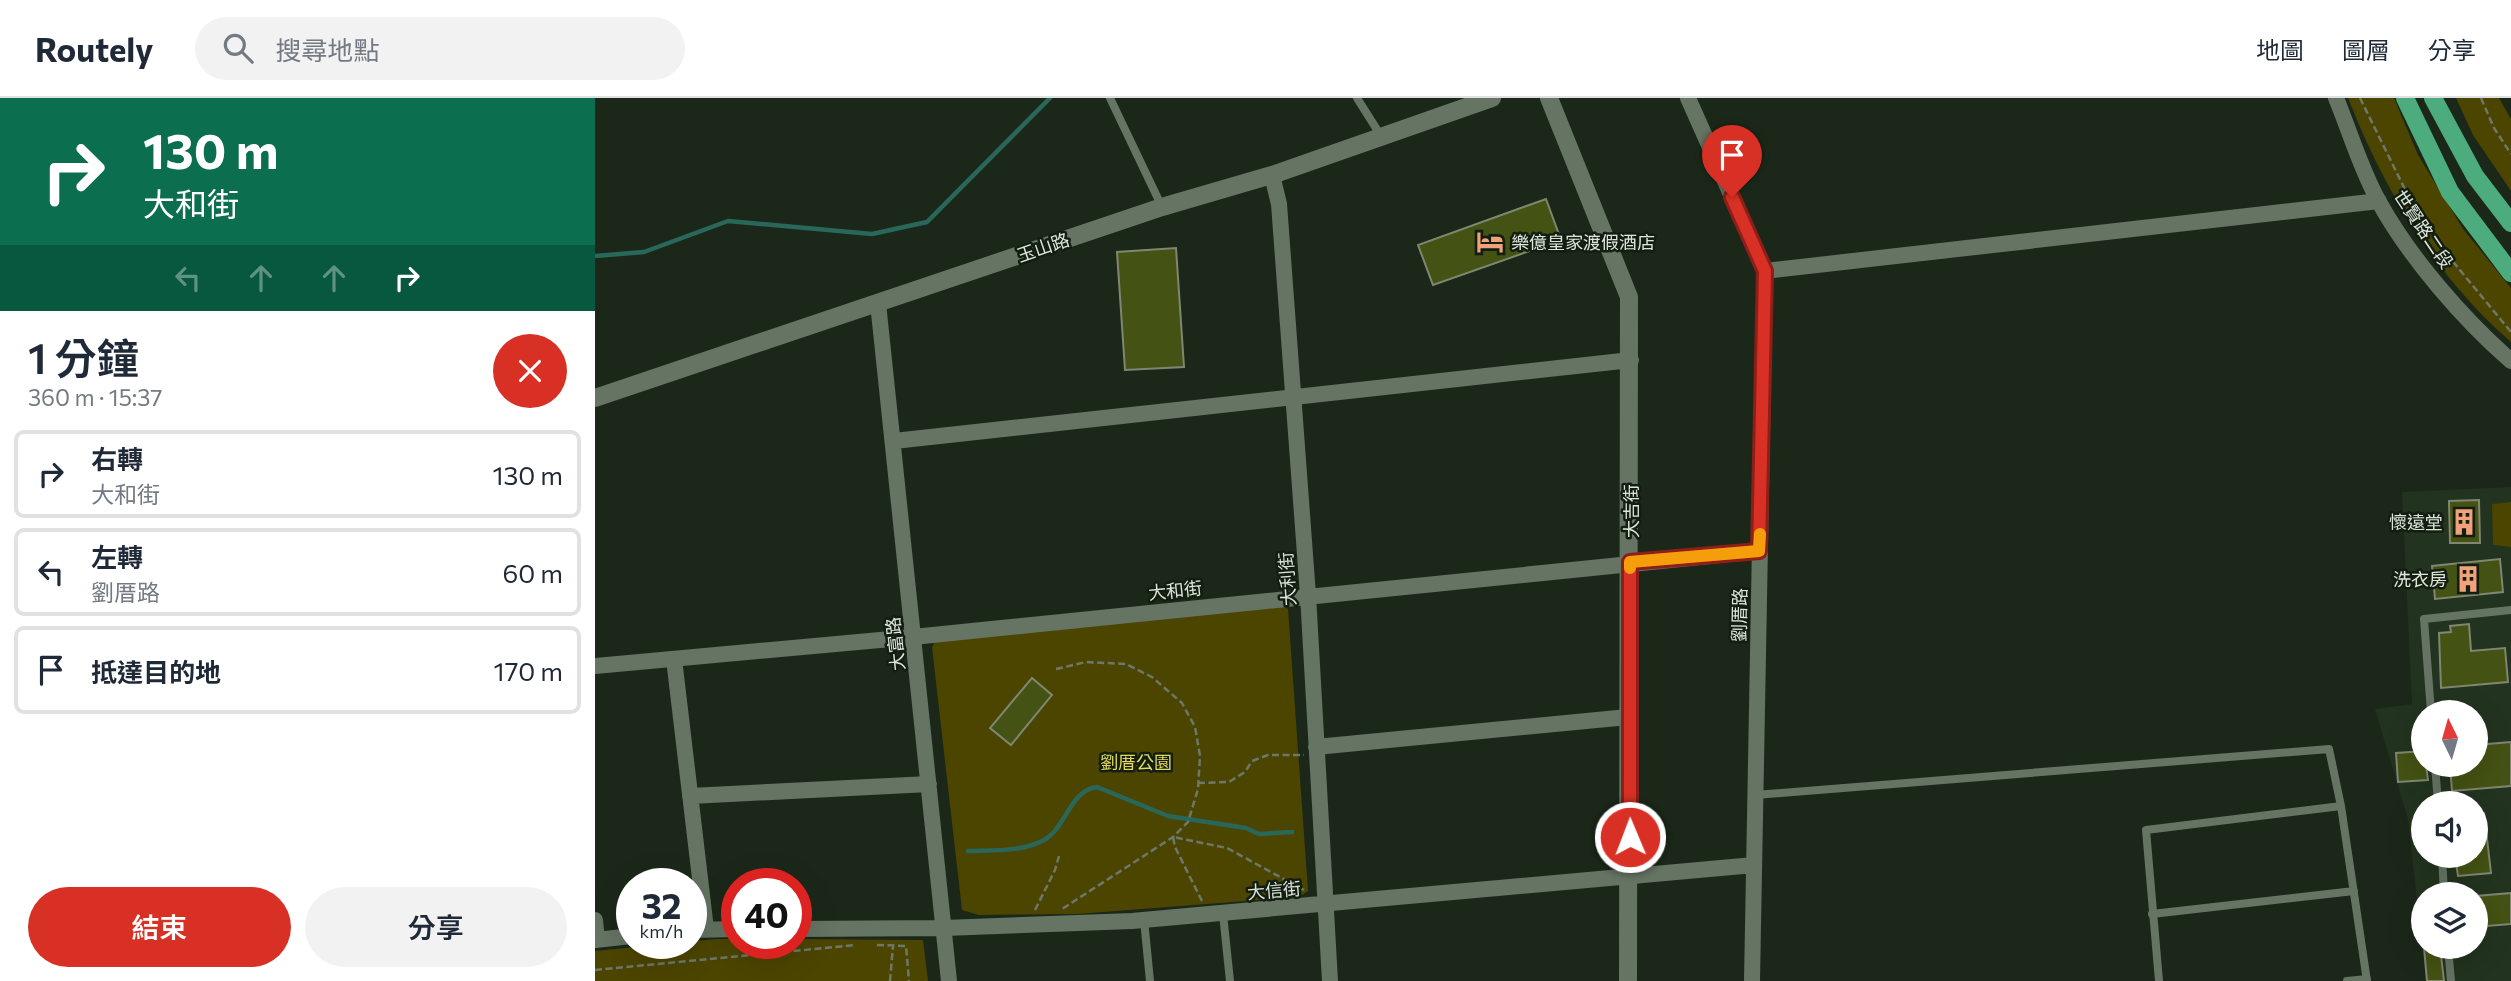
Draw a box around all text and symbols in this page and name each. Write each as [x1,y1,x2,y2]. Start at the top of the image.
search box [195,17,685,80]
text: Routely [35,28,153,69]
icon: search [219,29,257,67]
text: 搜尋地點 [275,34,380,65]
text: 地圖 [2256,35,2304,64]
text: 圖層 [2342,35,2390,64]
text: 分享 [2428,35,2476,64]
text: 130 m [143,119,278,179]
pin [1702,125,1762,197]
icon: right [28,126,119,217]
icon: arrive [1713,136,1751,174]
text: 大和街 [143,183,239,223]
street label: 世賢路二段 [2390,186,2458,272]
hotel icon: 樂億皇家渡假酒店 [1475,227,1505,257]
street label: 玉山路 [1014,228,1072,266]
place label: 樂億皇家渡假酒店 [1511,231,1655,253]
icon: left [169,259,207,297]
icon: ahead [242,259,280,297]
icon: ahead [315,259,353,297]
icon: right [388,259,426,297]
text: 1 分鐘 [28,331,139,383]
button: close [493,334,567,408]
text: 360 m · 15:37 [28,383,162,411]
text: 右轉 [91,443,143,474]
icon: right [32,455,70,493]
text: 130 m [492,459,563,490]
text: 大和街 [91,480,160,508]
street label: 大吉街 [1620,484,1642,538]
building icon: 懷遠堂 [2449,507,2479,537]
place label: 懷遠堂 [2389,511,2443,533]
text: 左轉 [91,541,143,572]
street label: 大利街 [1274,551,1300,607]
icon: left [32,553,70,591]
text: 60 m [503,557,563,588]
building icon: 洗衣房 [2453,564,2483,594]
place label: 洗衣房 [2393,568,2447,590]
street label: 大和街 [1147,576,1203,604]
text: 劉厝路 [91,578,160,606]
street label: 劉厝路 [1728,588,1750,642]
street label: 大富路 [881,616,909,672]
icon: arrive [32,651,70,689]
text: 170 m [494,655,563,686]
text: 抵達目的地 [91,656,221,687]
north arrow [2411,700,2489,777]
map controls [2411,700,2488,959]
park label: 劉厝公園 [1100,751,1172,773]
button: sound [2411,791,2488,868]
position arrow [1593,800,1667,874]
speed limit sign: 40 [721,868,812,959]
street label: 大信街 [1246,877,1302,903]
button: layers [2411,882,2488,959]
text: 32 [641,883,682,926]
button: 結束 [28,887,291,967]
button: 分享 [305,887,567,967]
text: km/h [640,920,683,942]

